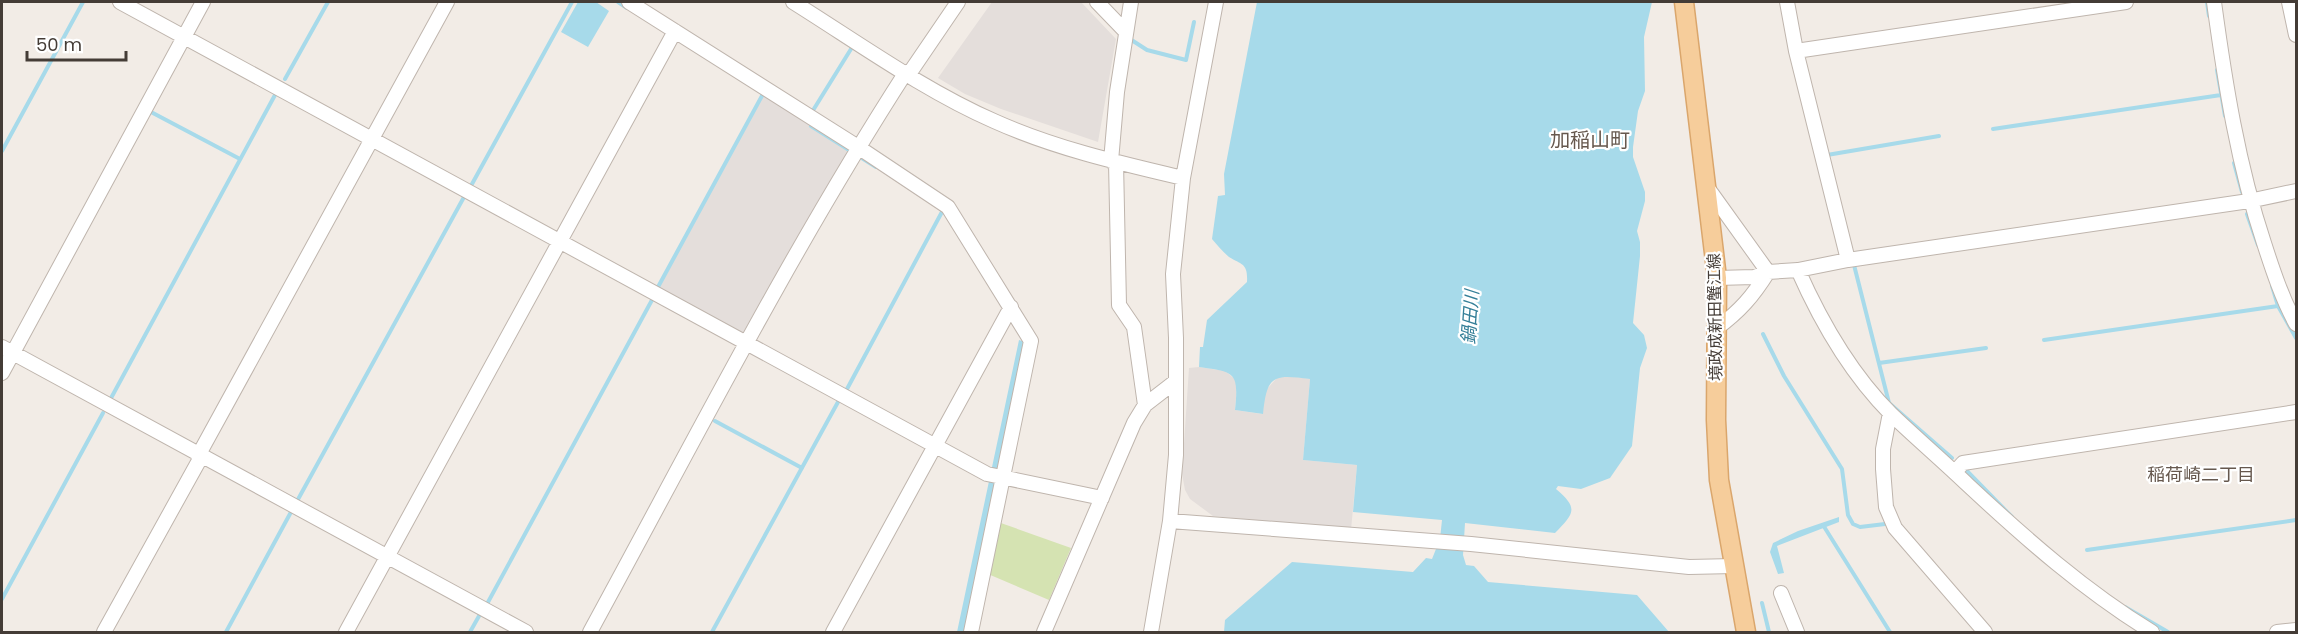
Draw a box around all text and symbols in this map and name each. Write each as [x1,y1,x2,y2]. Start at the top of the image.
scale bar [27,24,126,62]
text: 50 m [36,32,82,57]
district label: 加稲山町 [1550,126,1630,154]
street label: 境政成新田蟹江線 [1702,253,1728,381]
water label: 鍋田川 [1456,287,1484,345]
district label: 稲荷崎二丁目 [2147,462,2255,487]

